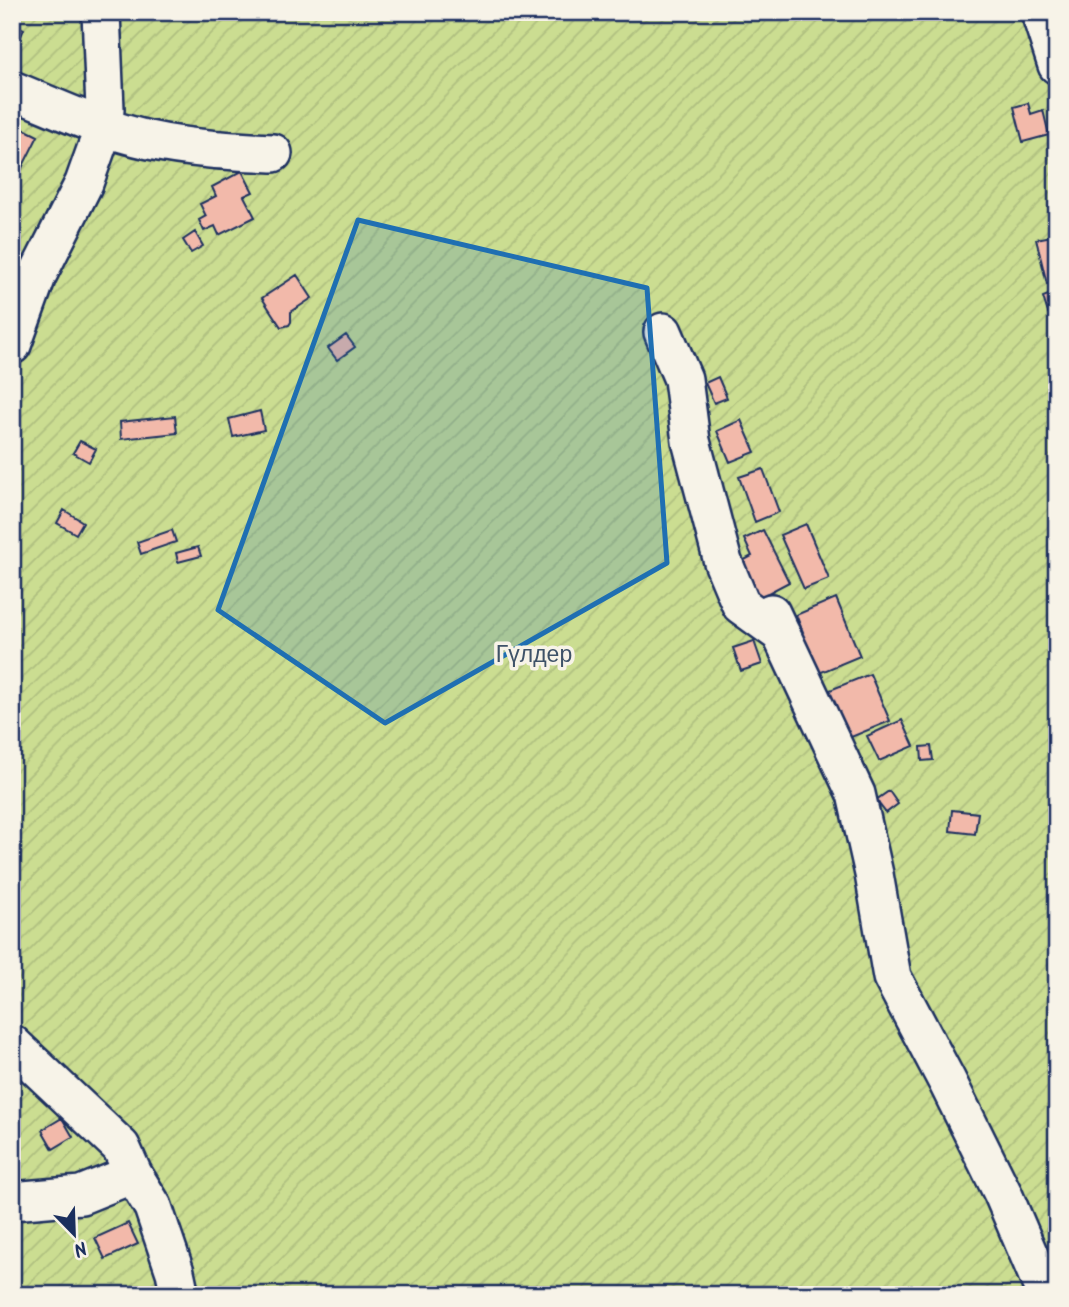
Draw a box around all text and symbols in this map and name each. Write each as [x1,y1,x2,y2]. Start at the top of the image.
park label: Гүлдер [496,638,572,674]
north arrow [38,1198,108,1268]
text: N [68,1232,91,1264]

